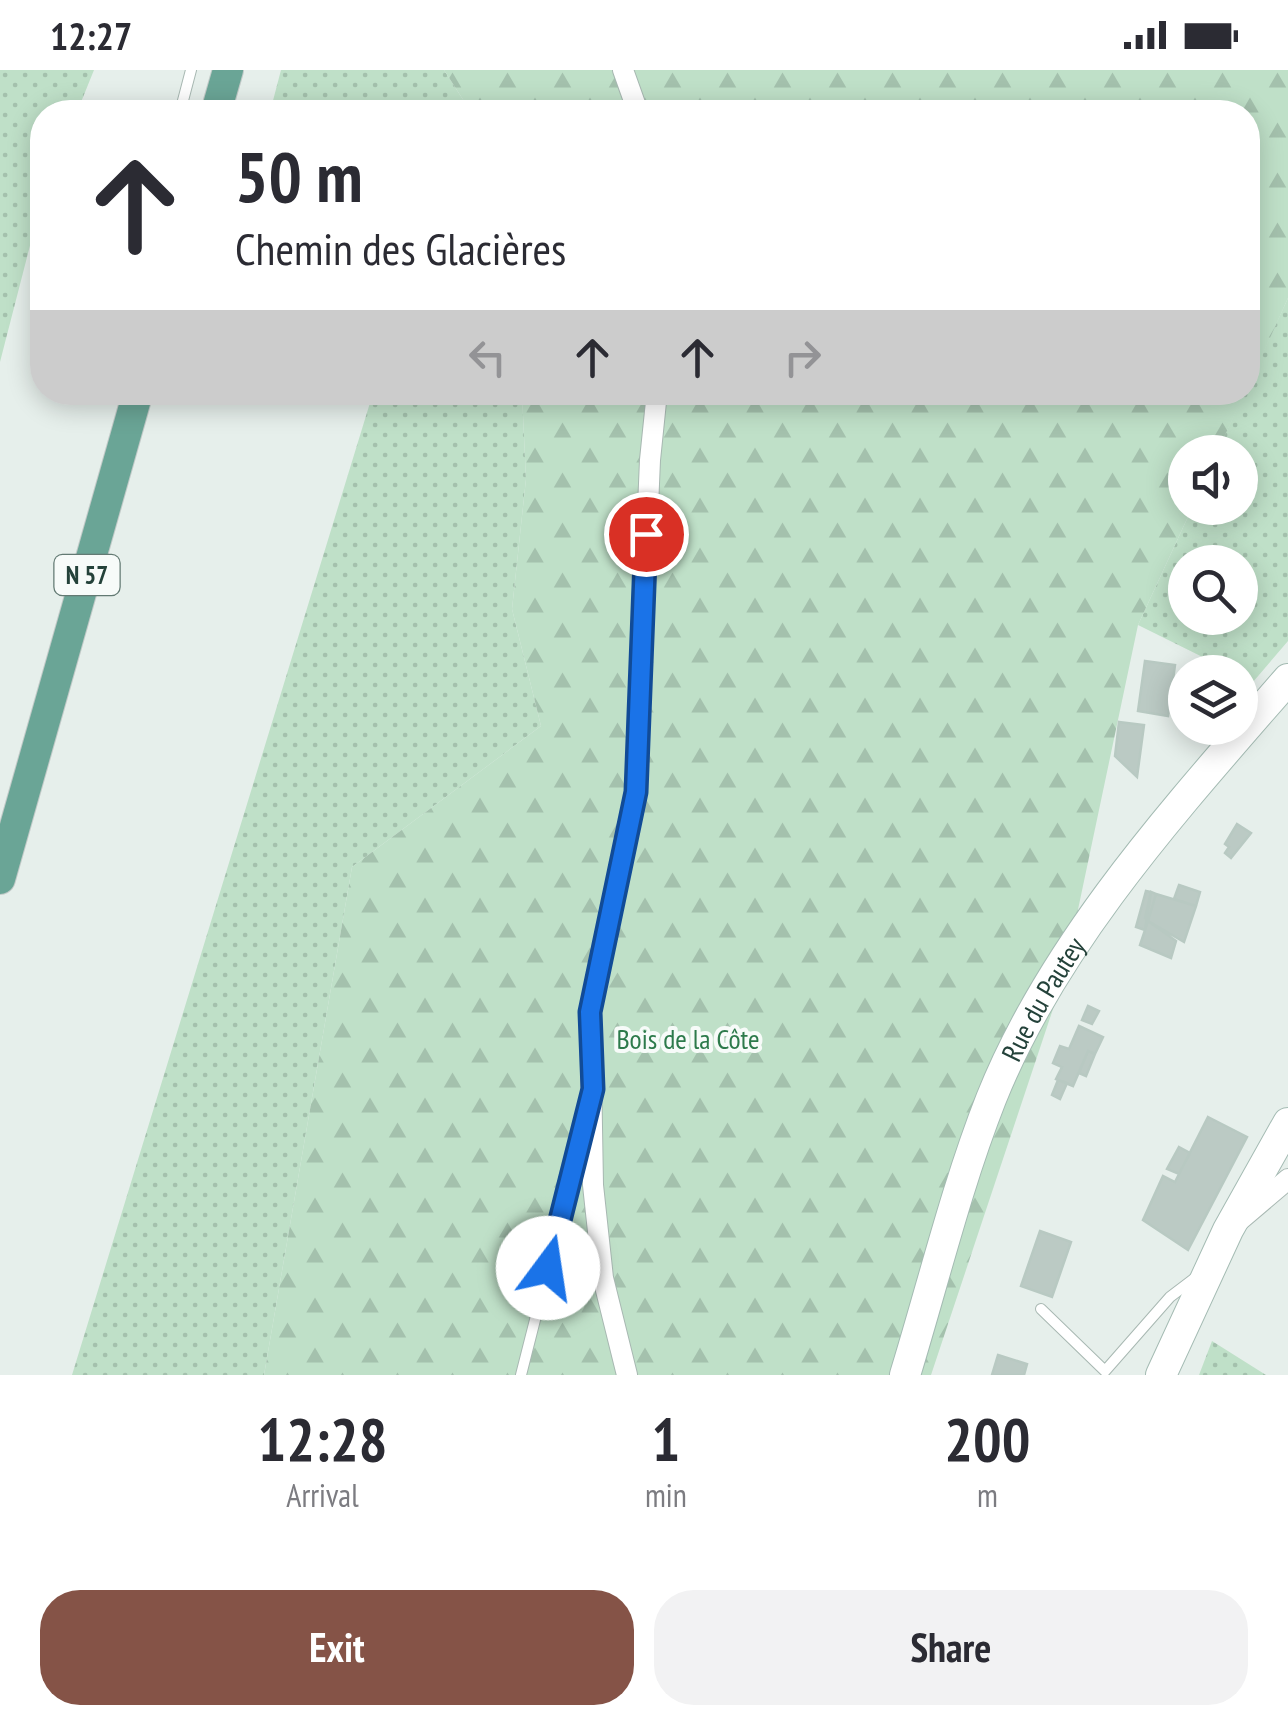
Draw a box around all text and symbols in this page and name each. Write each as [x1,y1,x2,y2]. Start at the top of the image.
text: 12:27 [50,11,132,60]
text: 50 m [235,131,363,221]
icon: ahead [70,140,200,270]
text: Chemin des Glacières [235,219,566,277]
icon: left [460,330,515,385]
icon: ahead [565,330,620,385]
icon: ahead [670,330,725,385]
icon: right [775,330,830,385]
map controls [1168,435,1258,745]
button: sound [1168,435,1258,525]
pin [604,492,689,577]
icon: arrive [619,507,674,562]
button: search [1168,545,1258,635]
road number: N 57 [54,555,120,595]
button: layers [1168,655,1258,745]
street label: Rue du Pautey [992,929,1093,1067]
park label: Bois de la Côte [616,1020,760,1057]
position arrow [496,1216,600,1320]
text: 12:28 [258,1400,387,1478]
text: 1 [652,1400,680,1478]
text: 200 [944,1400,1030,1478]
text: Arrival [286,1474,359,1516]
text: min [645,1474,687,1516]
text: m [977,1474,998,1516]
button: Exit [40,1590,634,1705]
button: Share [654,1590,1248,1705]

